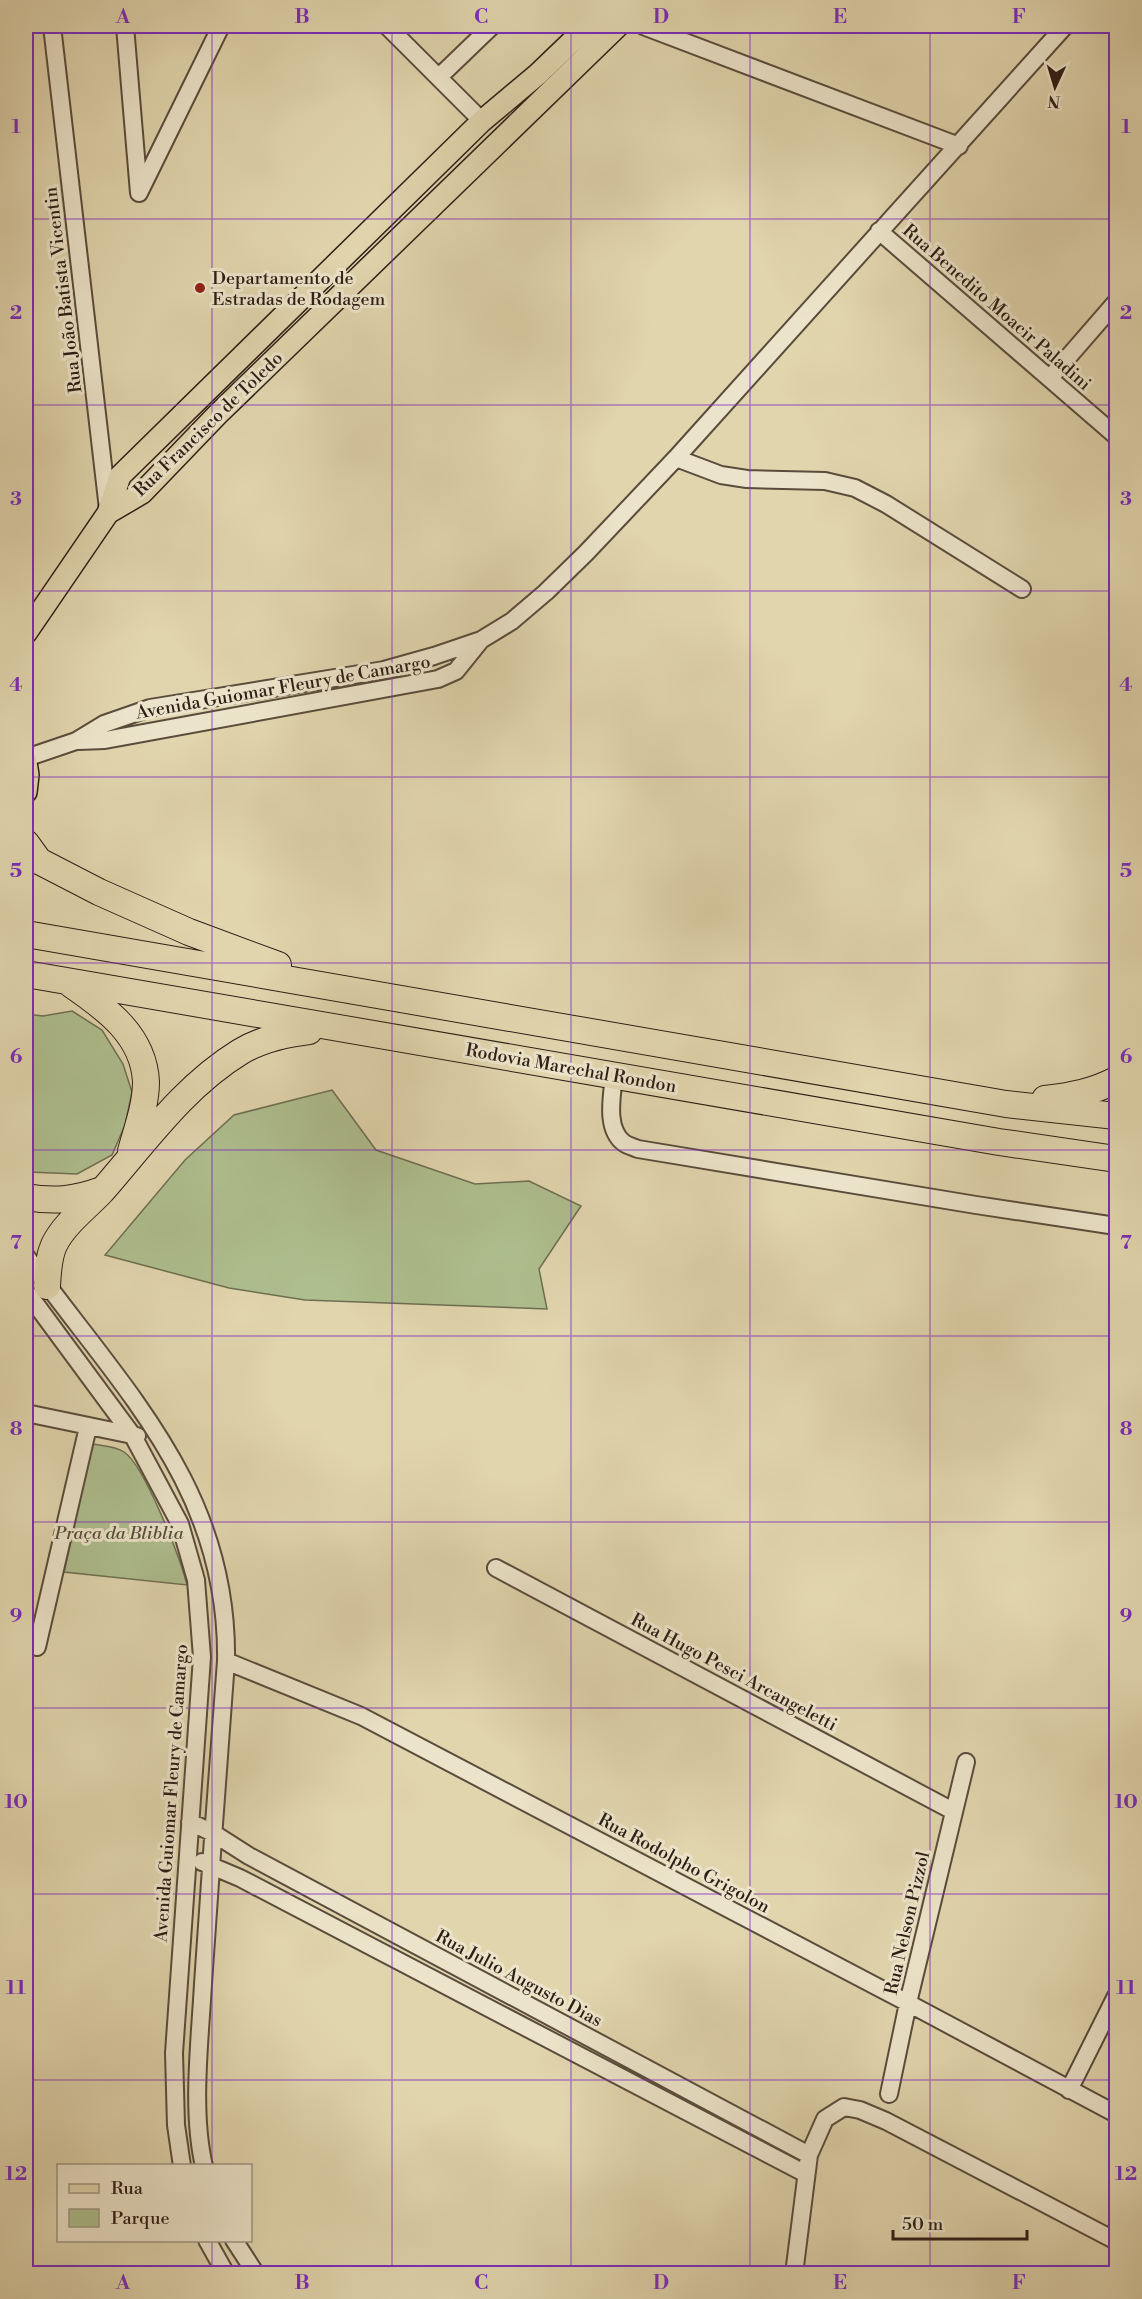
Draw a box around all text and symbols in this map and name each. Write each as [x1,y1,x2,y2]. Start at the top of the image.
text: A [115,5,131,30]
text: B [294,5,310,30]
text: C [474,5,488,30]
text: D [653,5,669,30]
text: E [833,5,847,30]
text: F [1012,5,1026,30]
north arrow [1025,57,1085,117]
text: N [1047,91,1061,111]
text: 1 [11,115,21,140]
text: 1 [1121,115,1131,140]
street label: Rua João Batista Vicentin [39,185,88,394]
street label: Rua Benedito Moacir Paladini [898,219,1096,396]
place label: Departamento de Estradas de Rodagem [212,267,386,311]
marker: Departamento de Estradas de Rodagem [193,281,207,295]
text: 2 [10,301,22,326]
text: 2 [1120,301,1132,326]
street label: Rua Francisco de Toledo [129,347,288,502]
text: 3 [10,487,22,512]
text: 3 [1120,487,1132,512]
street label: Avenida Guiomar Fleury de Camargo [133,650,432,725]
text: 4 [9,673,23,698]
text: 4 [1119,673,1133,698]
text: 5 [10,859,22,884]
text: 5 [1120,859,1132,884]
street label: Rodovia Marechal Rondon [464,1039,678,1098]
text: 6 [10,1045,23,1070]
text: 6 [1120,1045,1133,1070]
text: 7 [10,1231,22,1256]
text: 7 [1120,1231,1132,1256]
text: 8 [10,1417,23,1442]
text: 8 [1120,1417,1133,1442]
park label: Praça da Bliblia [54,1522,184,1545]
text: 9 [10,1604,22,1629]
text: 9 [1120,1604,1132,1629]
street label: Rua Hugo Pesci Arcangeletti [627,1608,841,1737]
street label: Avenida Guiomar Fleury de Camargo [150,1643,193,1944]
text: 10 [4,1790,28,1815]
text: 10 [1114,1790,1138,1815]
street label: Rua Rodolpho Grigolon [594,1808,774,1919]
street label: Rua Nelson Pizzol [880,1848,935,1997]
street label: Rua Julio Augusto Dias [431,1925,606,2032]
text: 11 [6,1976,26,2001]
text: 11 [1116,1976,1136,2001]
text: 12 [5,2162,27,2187]
text: 12 [1115,2162,1137,2187]
legend [57,2164,252,2242]
text: Rua [111,2177,144,2200]
scale bar [893,2203,1026,2241]
text: Parque [111,2207,170,2230]
text: 50 m [902,2213,944,2236]
text: A [115,2271,131,2296]
text: B [294,2271,310,2296]
text: C [474,2271,488,2296]
text: D [653,2271,669,2296]
text: E [833,2271,847,2296]
text: F [1012,2271,1026,2296]

